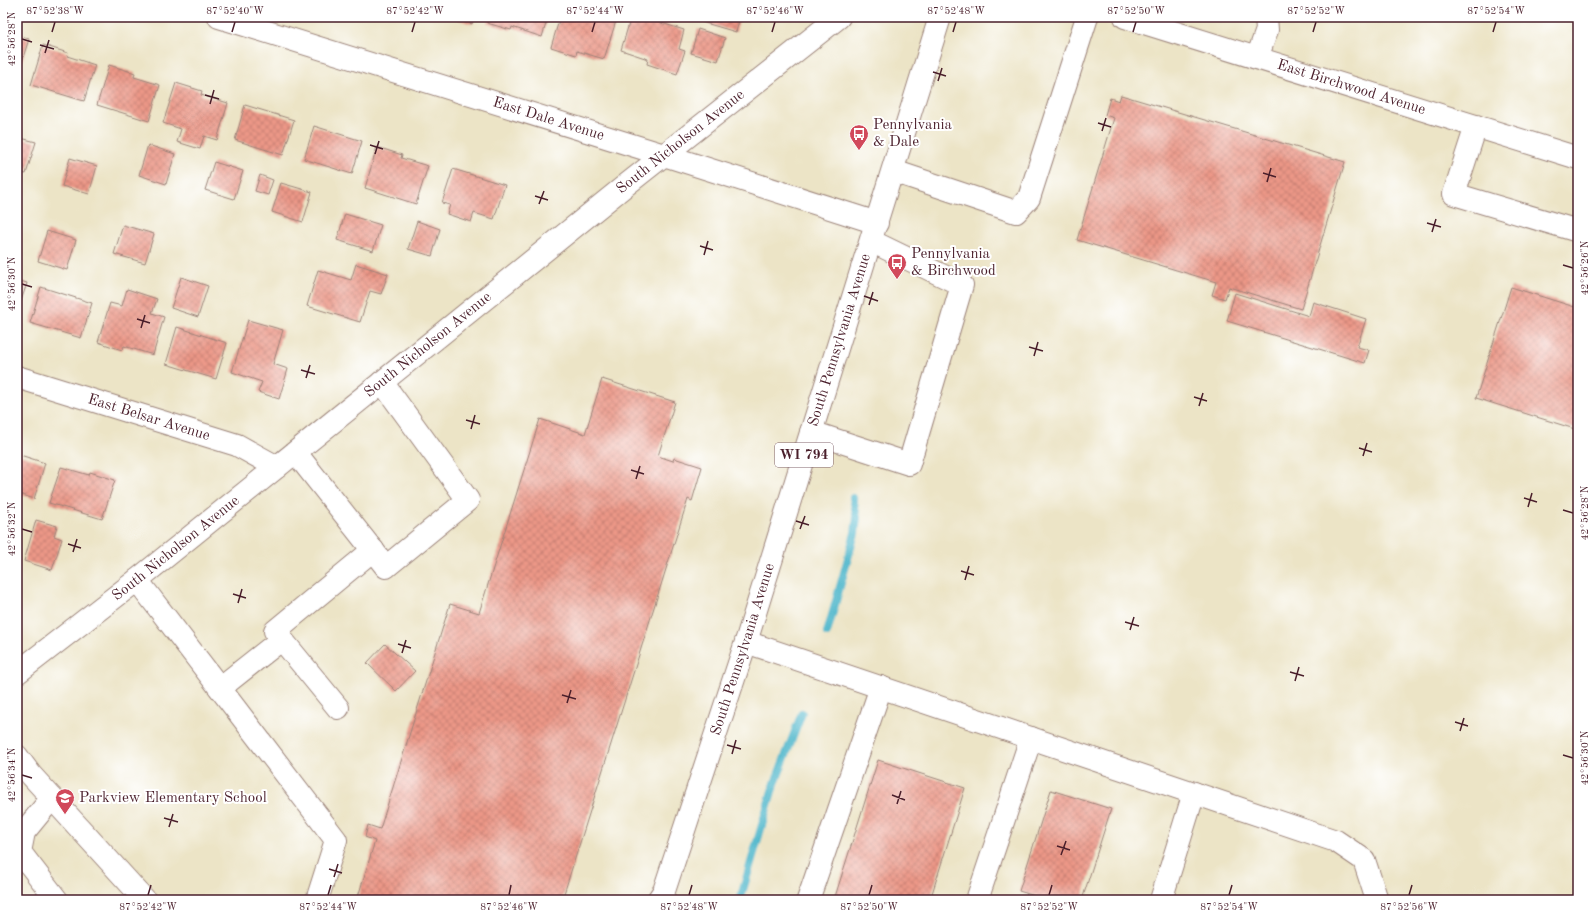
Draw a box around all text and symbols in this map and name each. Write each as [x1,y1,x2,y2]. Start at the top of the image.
text: 87°52'38"W [26,6,84,16]
text: 87°52'40"W [206,6,264,16]
text: 87°52'42"W [386,6,444,16]
text: 87°52'44"W [566,6,624,16]
text: 87°52'46"W [746,6,804,16]
text: 87°52'48"W [927,6,985,16]
text: 87°52'50"W [1107,6,1165,16]
text: 87°52'52"W [1287,6,1345,16]
text: 87°52'54"W [1467,6,1525,16]
text: 42°56'28"N [7,11,17,66]
street label: East Birchwood Avenue [1275,57,1427,118]
street label: South Nicholson Avenue [614,87,747,197]
street label: East Dale Avenue [491,95,606,144]
place label: Pennylvania & Dale [873,118,953,150]
bus stop icon: Pennylvania & Dale [848,123,870,151]
text: 42°56'26"N [1580,240,1590,295]
place label: Pennylvania & Birchwood [911,247,996,279]
street label: South Pennsylvania Avenue [806,252,874,428]
bus stop icon: Pennylvania & Birchwood [886,252,908,280]
text: 42°56'30"N [7,256,17,311]
street label: South Nicholson Avenue [362,289,494,400]
street label: East Belsar Avenue [86,392,212,444]
road number: WI 794 [775,443,833,467]
text: 42°56'28"N [1580,485,1590,540]
street label: South Nicholson Avenue [110,493,242,604]
text: 42°56'32"N [7,501,17,556]
street label: South Pennsylvania Avenue [708,561,777,737]
text: 42°56'30"N [1580,730,1590,785]
text: 42°56'34"N [7,747,17,802]
school or university icon: Parkview Elementary School [54,787,76,815]
place label: Parkview Elementary School [79,791,267,806]
text: 87°52'42"W [119,902,177,912]
text: 87°52'44"W [299,902,357,912]
text: 87°52'46"W [480,902,538,912]
text: 87°52'48"W [660,902,718,912]
text: 87°52'50"W [840,902,898,912]
text: 87°52'52"W [1020,902,1078,912]
text: 87°52'54"W [1200,902,1258,912]
text: 87°52'56"W [1380,902,1438,912]

